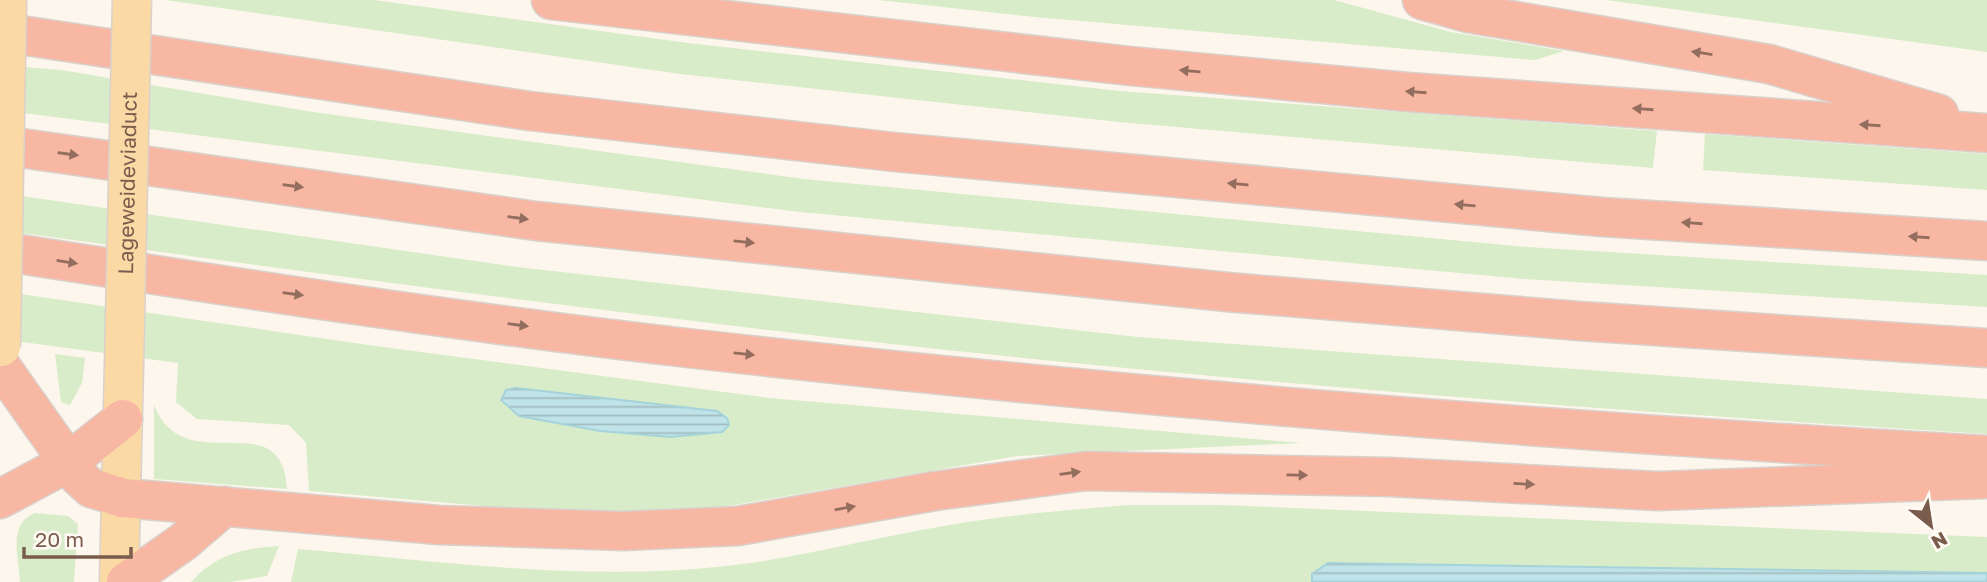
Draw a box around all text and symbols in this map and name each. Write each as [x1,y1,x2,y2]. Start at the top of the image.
one-way arrow [1691,47,1713,58]
one-way arrow [1179,65,1201,76]
one-way arrow [1405,86,1427,97]
street label: Lageweideviaduct [112,91,142,275]
one-way arrow [1632,103,1654,114]
one-way arrow [1859,119,1881,130]
one-way arrow [57,149,79,160]
one-way arrow [1227,178,1249,189]
one-way arrow [282,181,304,192]
one-way arrow [1454,199,1476,210]
one-way arrow [507,213,529,224]
one-way arrow [1681,217,1703,228]
one-way arrow [1908,231,1930,242]
one-way arrow [734,237,756,248]
one-way arrow [57,256,79,267]
one-way arrow [282,289,304,300]
one-way arrow [507,319,529,330]
one-way arrow [733,348,755,359]
one-way arrow [1059,468,1081,479]
one-way arrow [1286,469,1308,481]
one-way arrow [1514,479,1536,490]
north arrow [1896,491,1966,561]
one-way arrow [834,502,856,513]
scale bar [24,516,131,560]
text: 20 m [35,526,84,552]
text: N [1928,528,1952,555]

